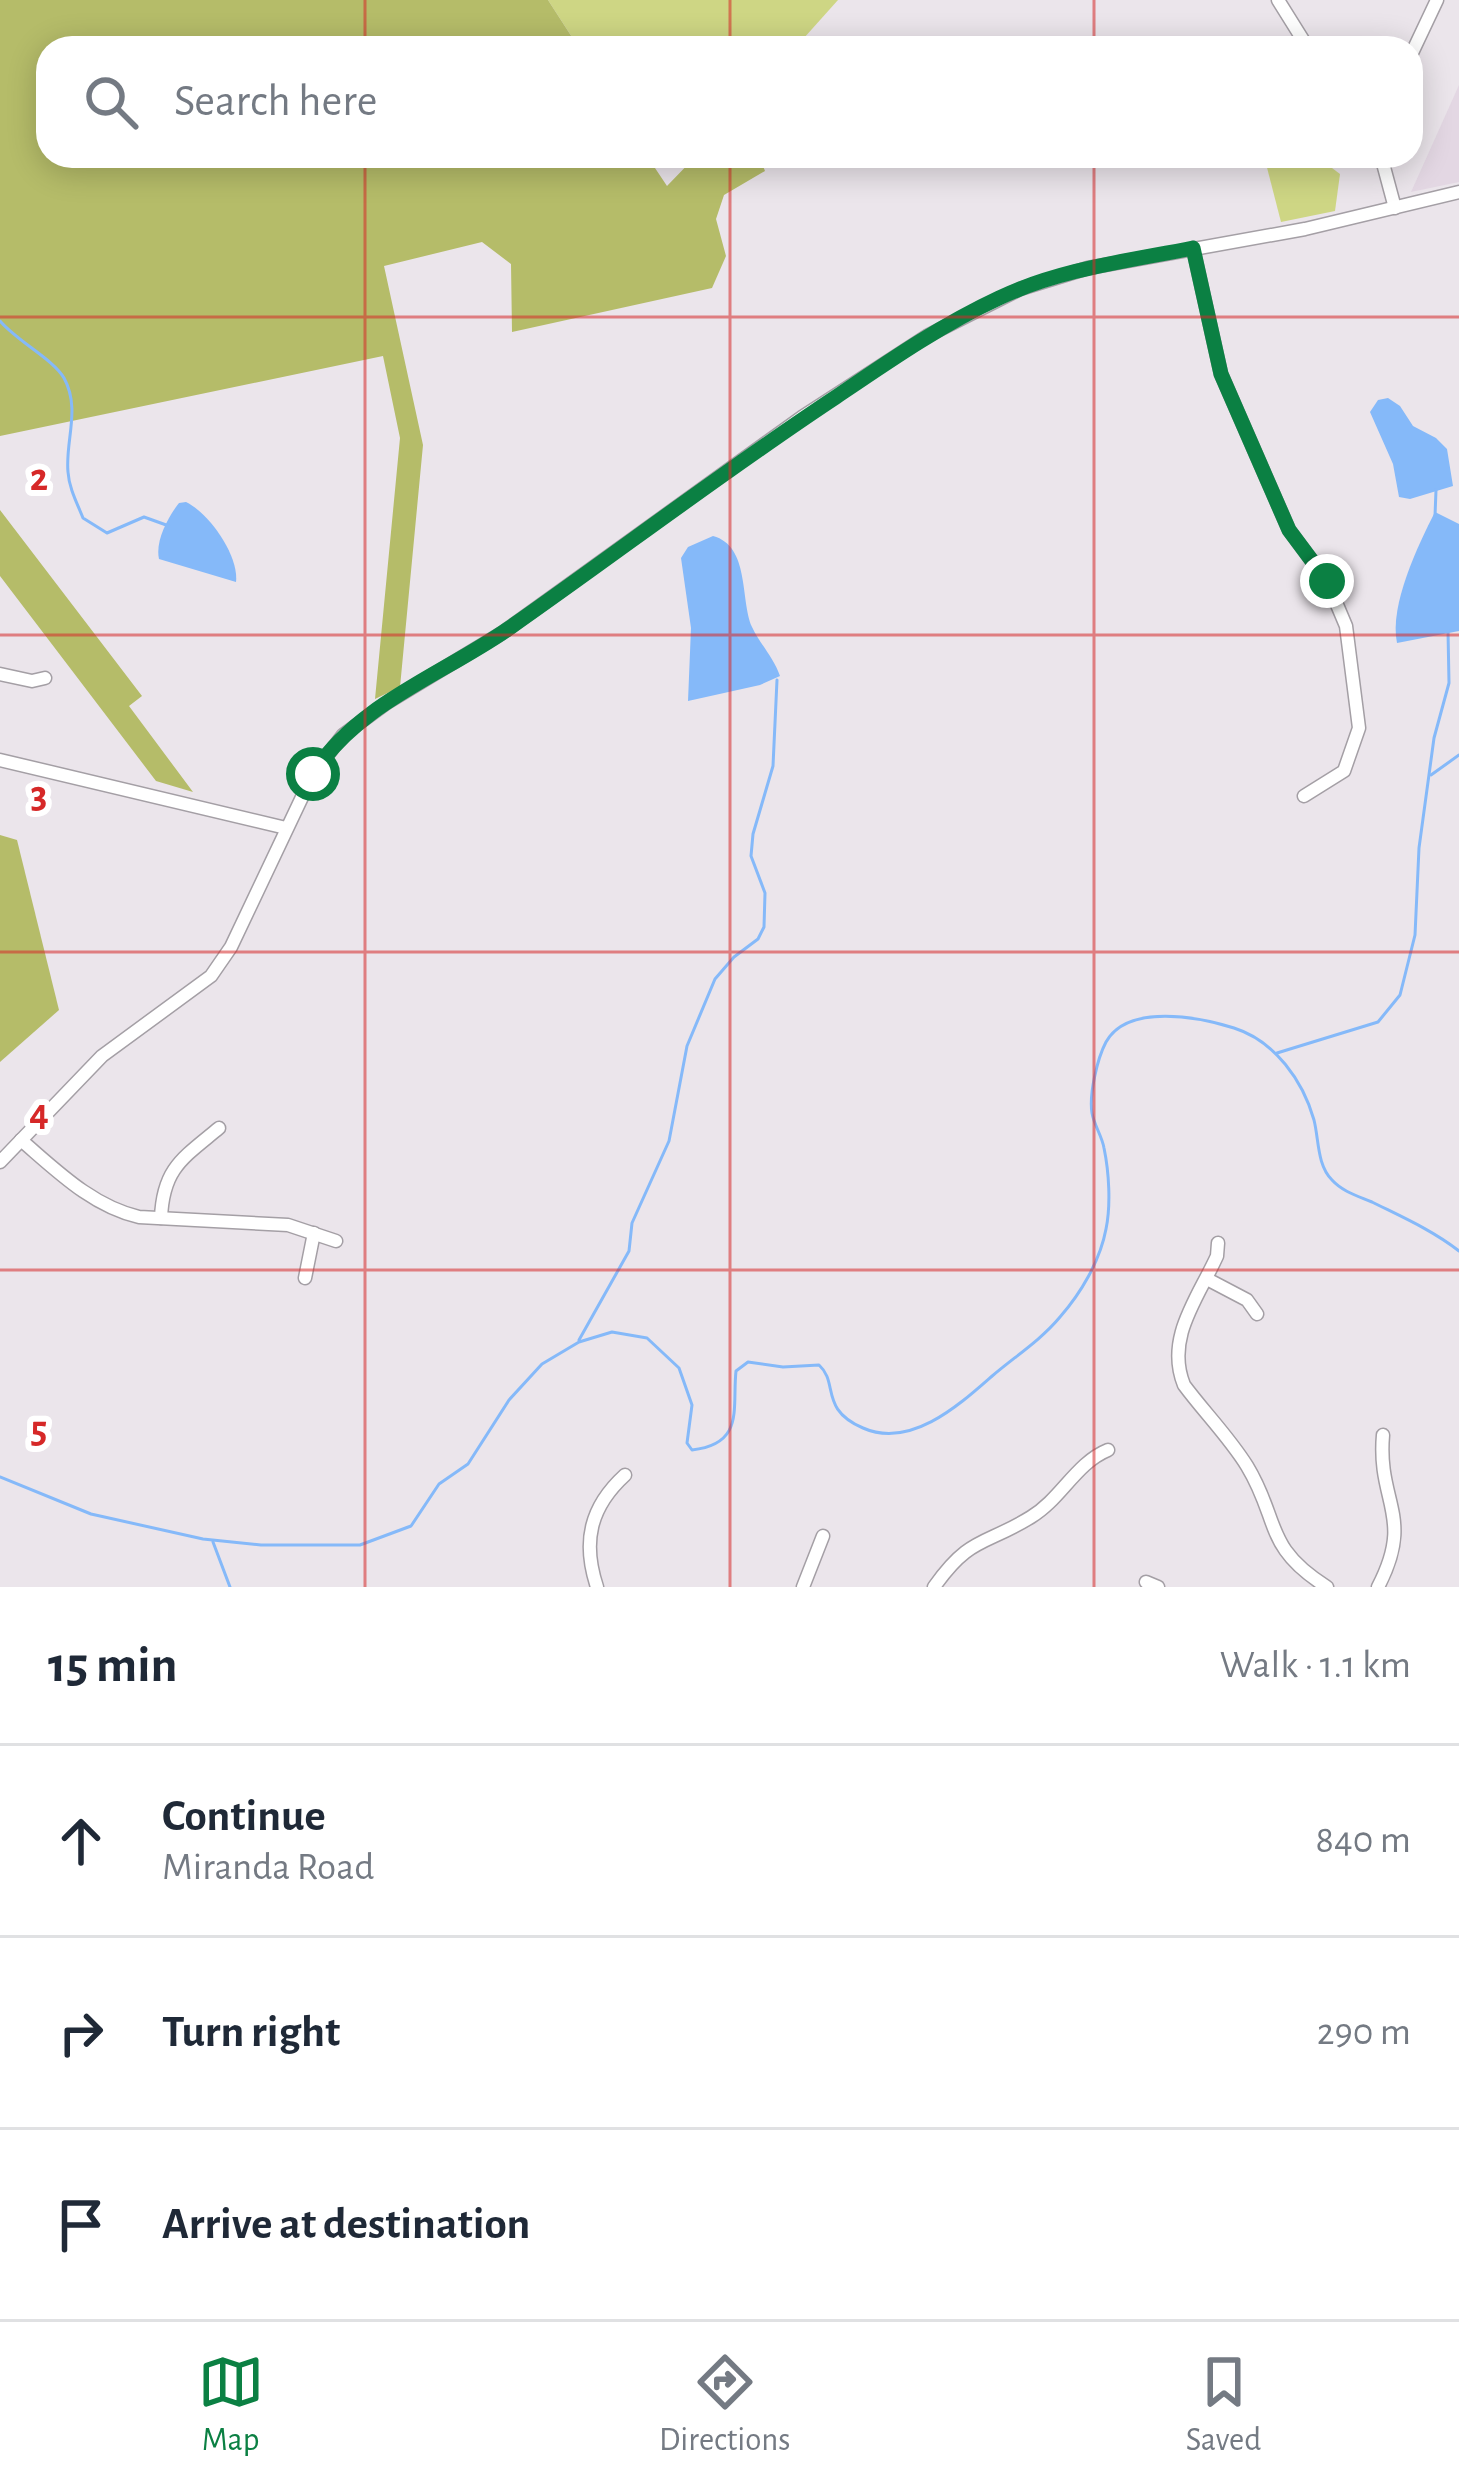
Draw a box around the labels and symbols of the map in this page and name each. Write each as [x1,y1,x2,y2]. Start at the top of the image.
text: 2 [30,459,48,498]
route end [1300,554,1354,608]
route start [286,747,340,801]
text: 3 [31,776,47,815]
text: 4 [29,1094,49,1133]
text: 5 [31,1411,47,1450]

